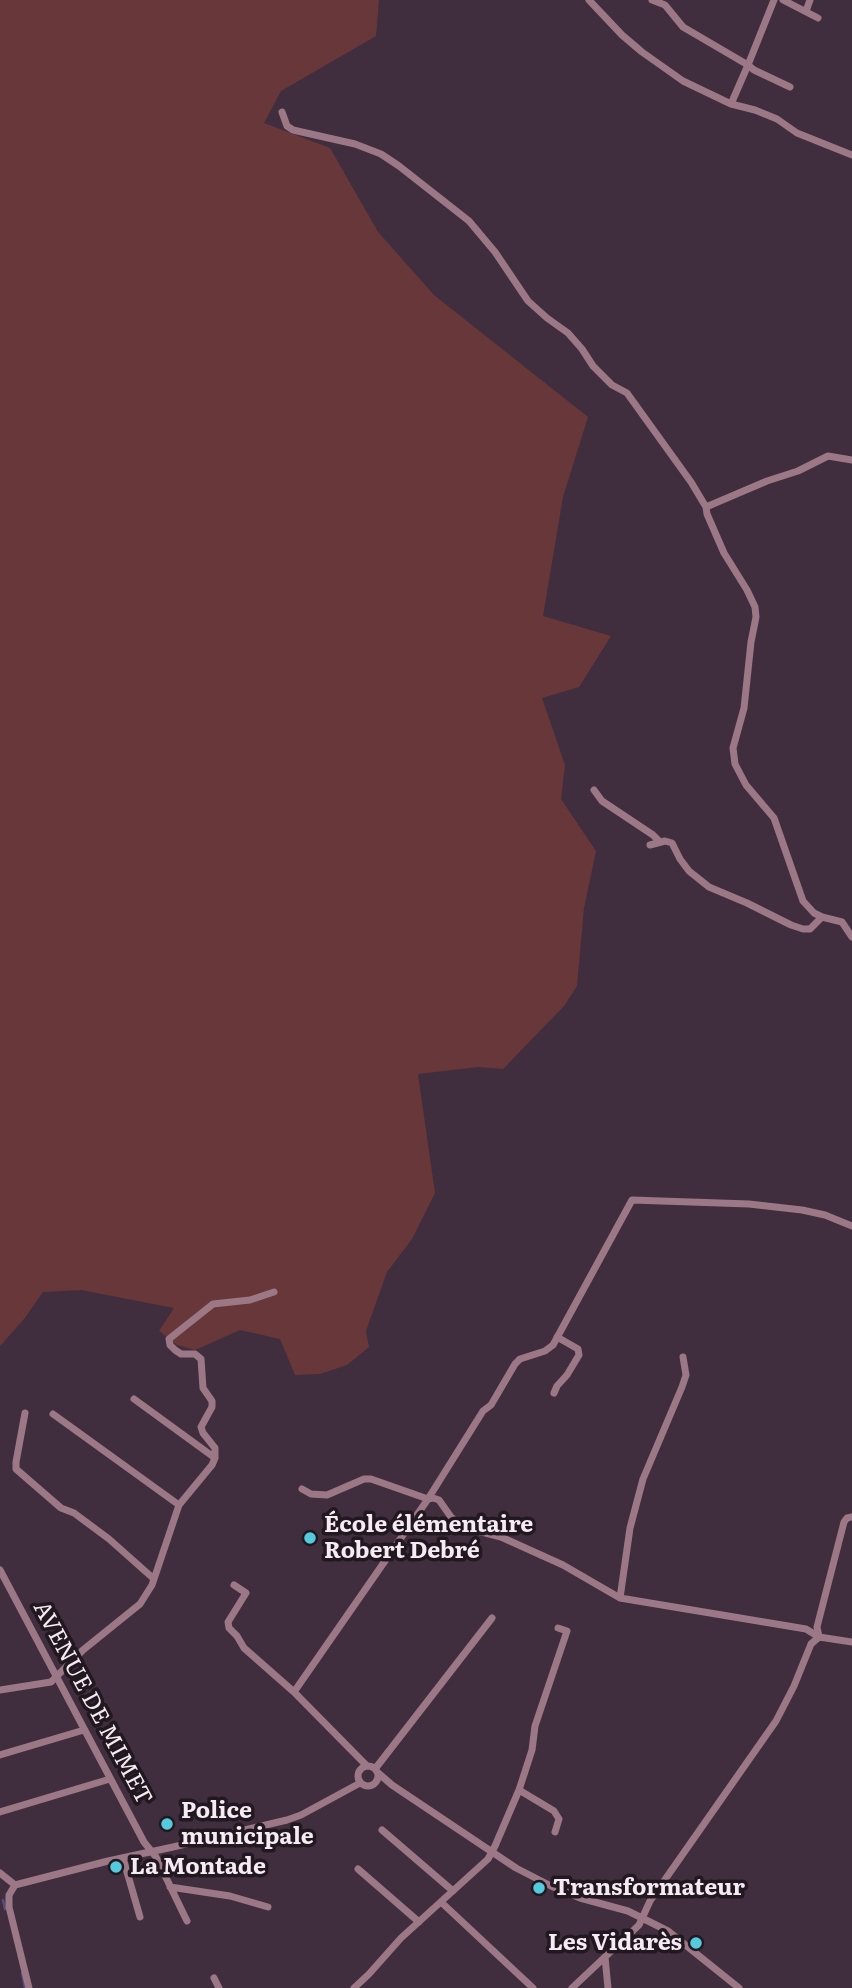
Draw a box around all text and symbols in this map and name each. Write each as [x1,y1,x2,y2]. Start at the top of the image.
place label: École élémentaire Robert Debré [324,1511,533,1565]
marker: École élémentaire Robert Debré [302,1530,318,1546]
street label: AVENUE DE MIMET [27,1597,157,1809]
place label: Police municipale [181,1797,314,1851]
marker: Police municipale [159,1816,175,1832]
place label: La Montade [130,1853,266,1881]
marker: La Montade [108,1859,124,1875]
place label: Transformateur [553,1874,745,1902]
marker: Transformateur [531,1880,547,1896]
place label: Les Vidarès [548,1929,682,1957]
marker: Les Vidarès [688,1935,704,1951]

